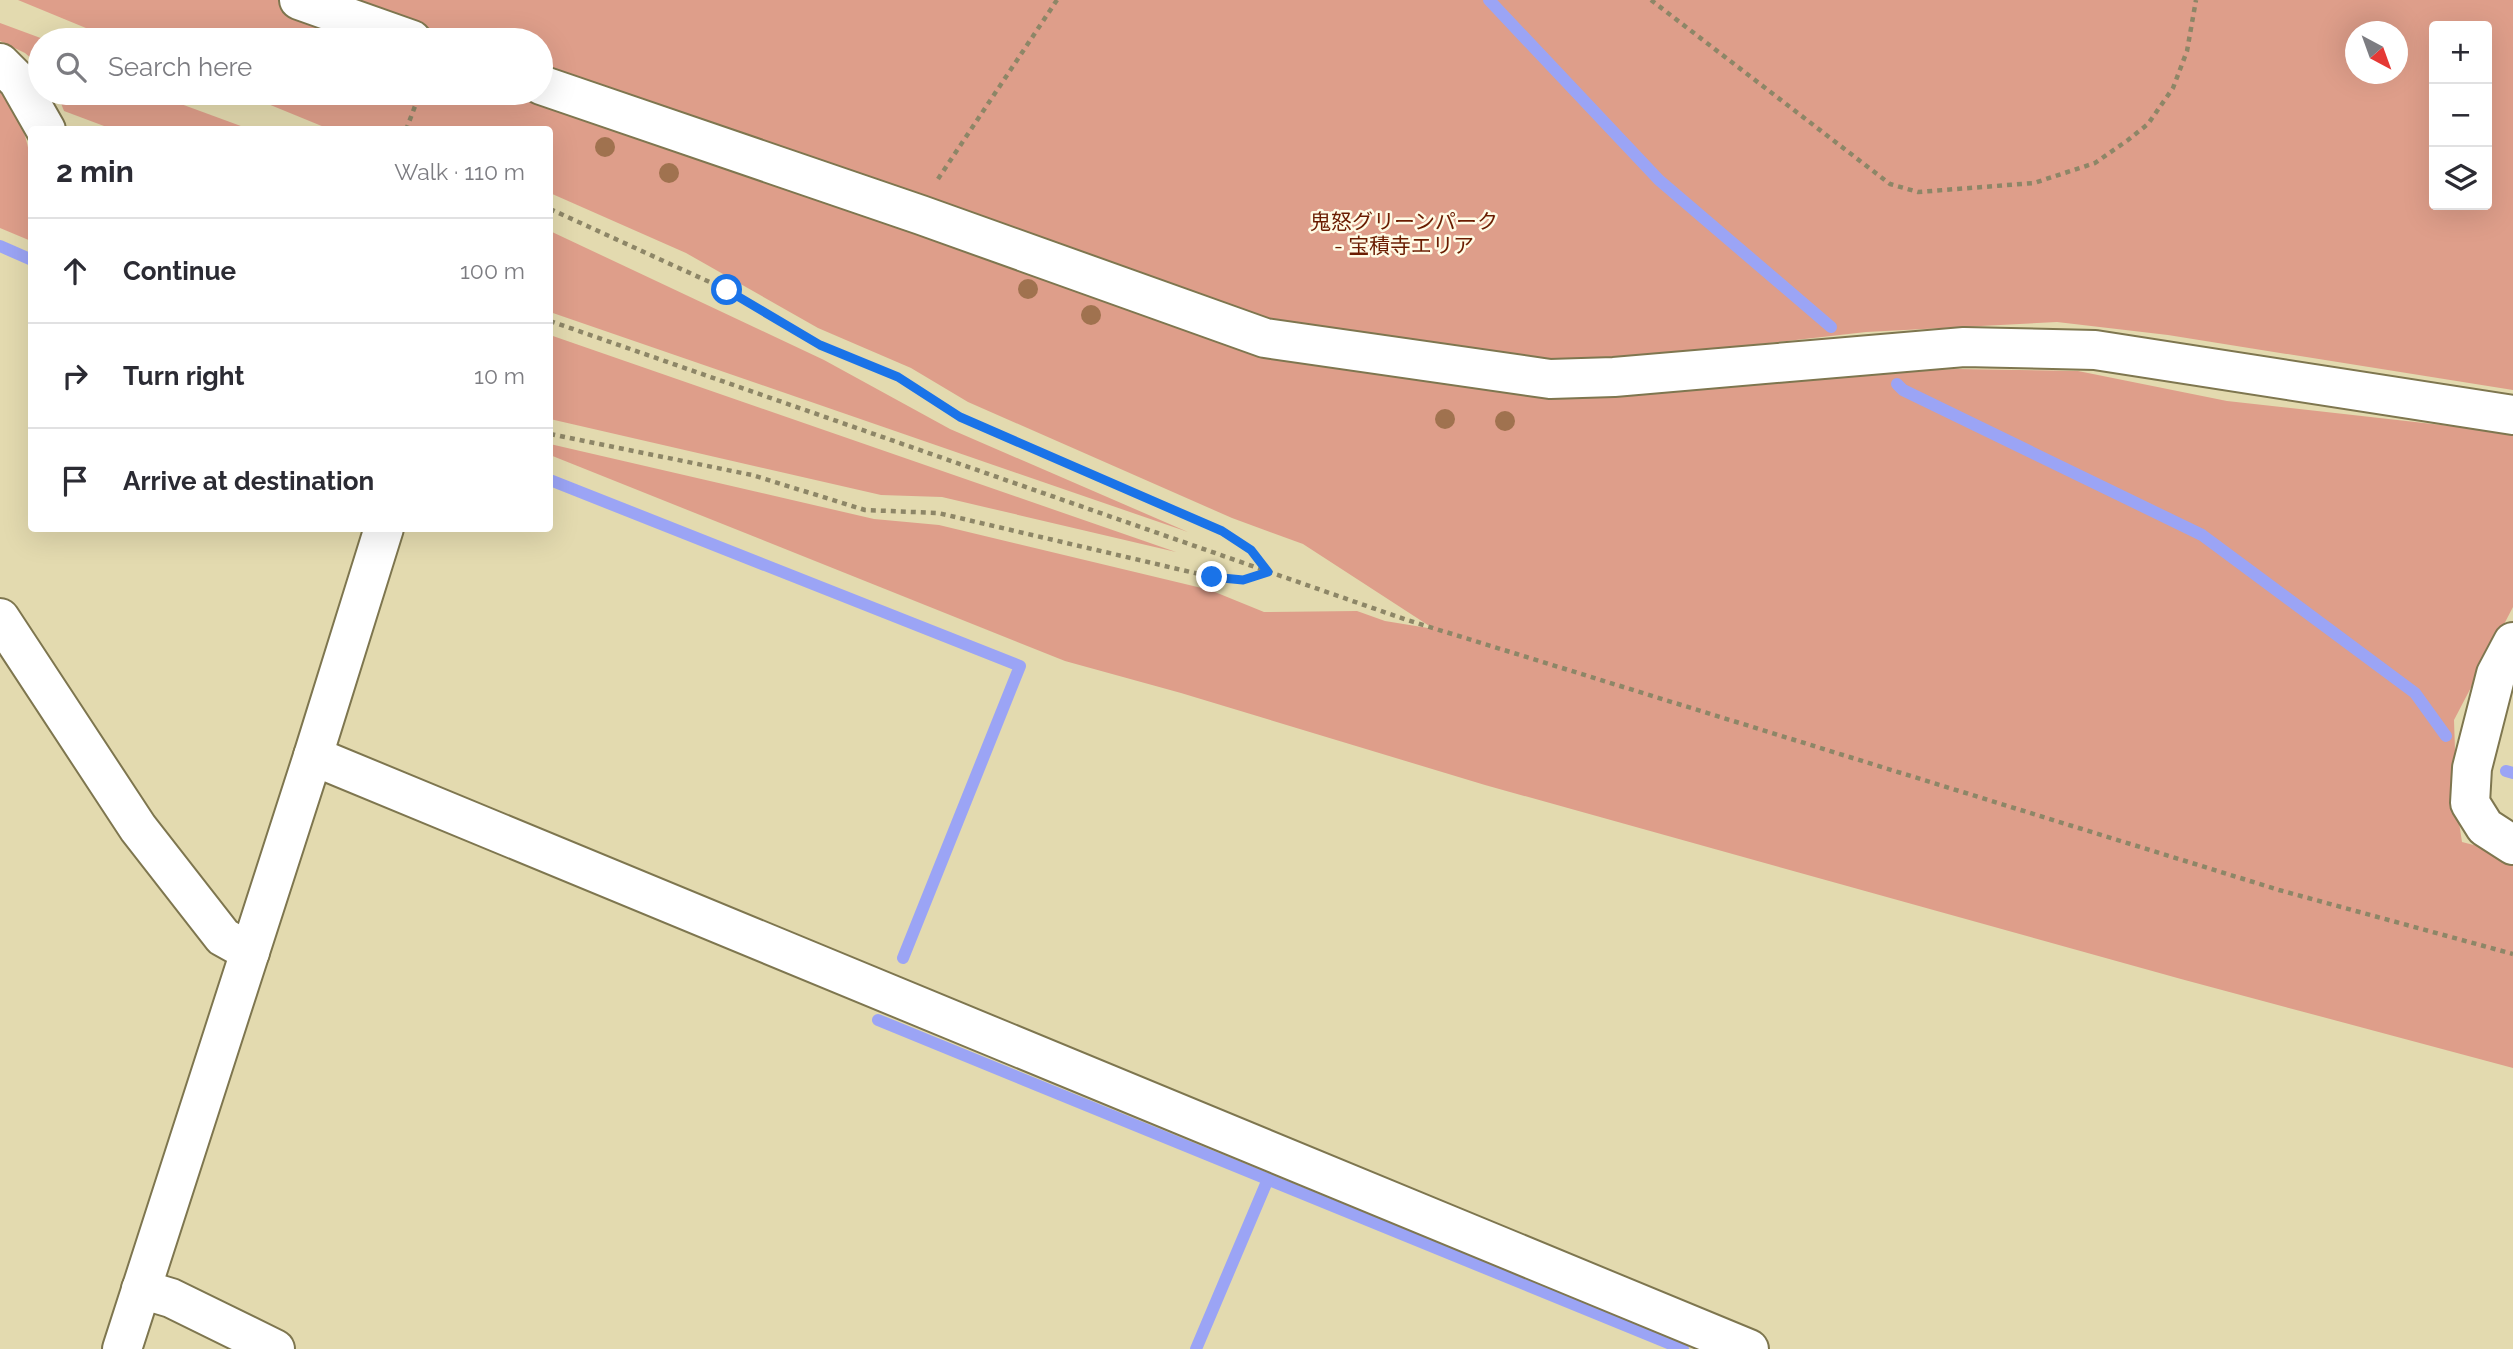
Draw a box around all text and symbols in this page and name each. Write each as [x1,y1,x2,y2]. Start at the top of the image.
north arrow [2345,21,2408,84]
map controls [2429,21,2492,210]
button: + [2429,21,2492,84]
search box [28,28,553,105]
icon: search [52,48,90,86]
text: Search here [108,52,252,82]
button: − [2429,84,2492,147]
button: layers [2429,147,2492,210]
text: 2 min [56,154,134,189]
text: Walk · 110 m [394,158,525,185]
park label: 鬼怒グリーンパーク - 宝積寺エリア [1310,209,1498,258]
icon: ahead [56,252,94,290]
text: Continue [123,256,236,286]
text: 100 m [460,257,525,284]
route start [711,274,742,305]
icon: right [56,357,94,395]
text: Turn right [123,361,244,391]
text: 10 m [474,362,525,389]
icon: arrive [56,462,94,500]
text: Arrive at destination [123,466,374,496]
route end [1196,561,1227,592]

